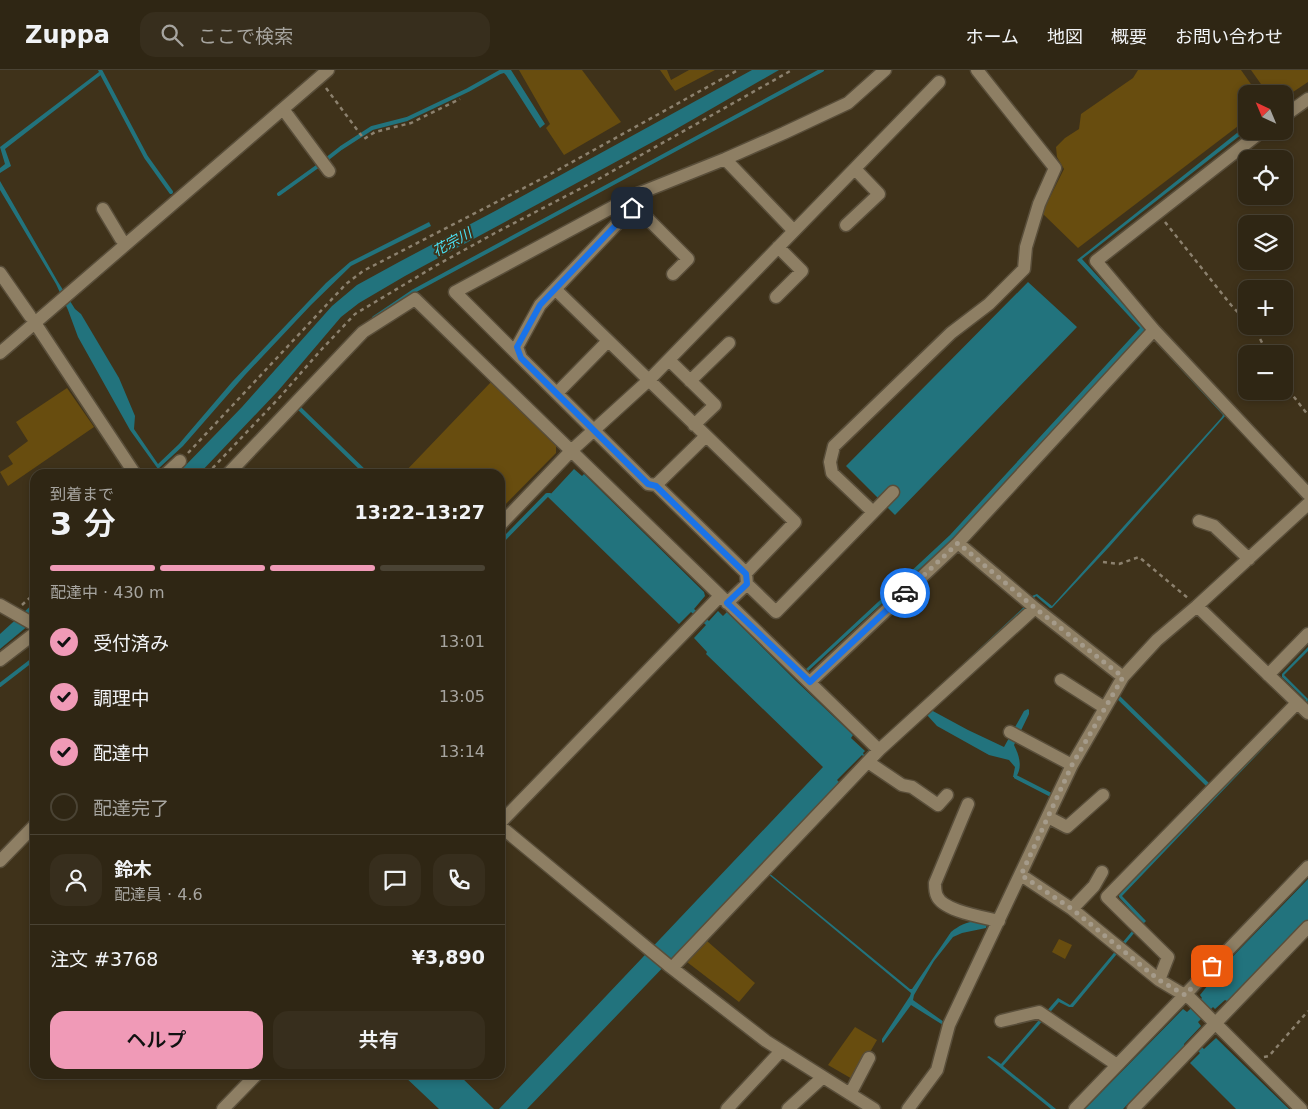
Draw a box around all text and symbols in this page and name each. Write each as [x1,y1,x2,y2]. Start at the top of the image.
search box [140,12,490,57]
text: Zuppa [25,21,110,49]
icon: search [158,21,186,49]
text: ここで検索 [198,25,293,47]
text: ホーム [966,26,1019,47]
text: 地図 [1047,26,1083,47]
text: 概要 [1111,26,1147,47]
text: お問い合わせ [1175,26,1283,47]
north arrow [1238,85,1292,140]
map controls [1238,85,1293,400]
button: locate [1238,150,1293,205]
pin [611,187,653,229]
icon: home [618,194,646,222]
button: layers [1238,215,1293,270]
water label: 花宗川 [430,224,476,259]
button: + [1238,280,1293,335]
button: − [1238,345,1293,400]
text: 到着まで [50,485,114,504]
text: 13:22–13:27 [355,501,485,523]
text: 3 分 [50,505,115,543]
courier [880,568,930,618]
icon: car [891,579,919,607]
text: 配達中 · 430 m [50,583,164,602]
icon: check [50,628,78,656]
text: 受付済み [93,632,169,654]
text: 13:01 [439,632,485,651]
icon: check [50,683,78,711]
text: 調理中 [93,687,150,709]
text: 13:05 [439,687,485,706]
icon: check [50,738,78,766]
text: 配達中 [93,742,150,764]
text: 13:14 [439,742,485,761]
text: 配達完了 [93,797,169,819]
button: person [50,854,102,906]
button: chat [369,854,421,906]
button: phone [433,854,485,906]
text: 鈴木 [114,858,152,880]
text: 配達員 · 4.6 [114,885,203,904]
pin [1191,945,1233,987]
text: ¥3,890 [412,946,485,968]
text: 注文 #3768 [50,948,158,970]
icon: bag [1198,952,1226,980]
button: ヘルプ [50,1011,263,1069]
button: 共有 [273,1011,485,1069]

